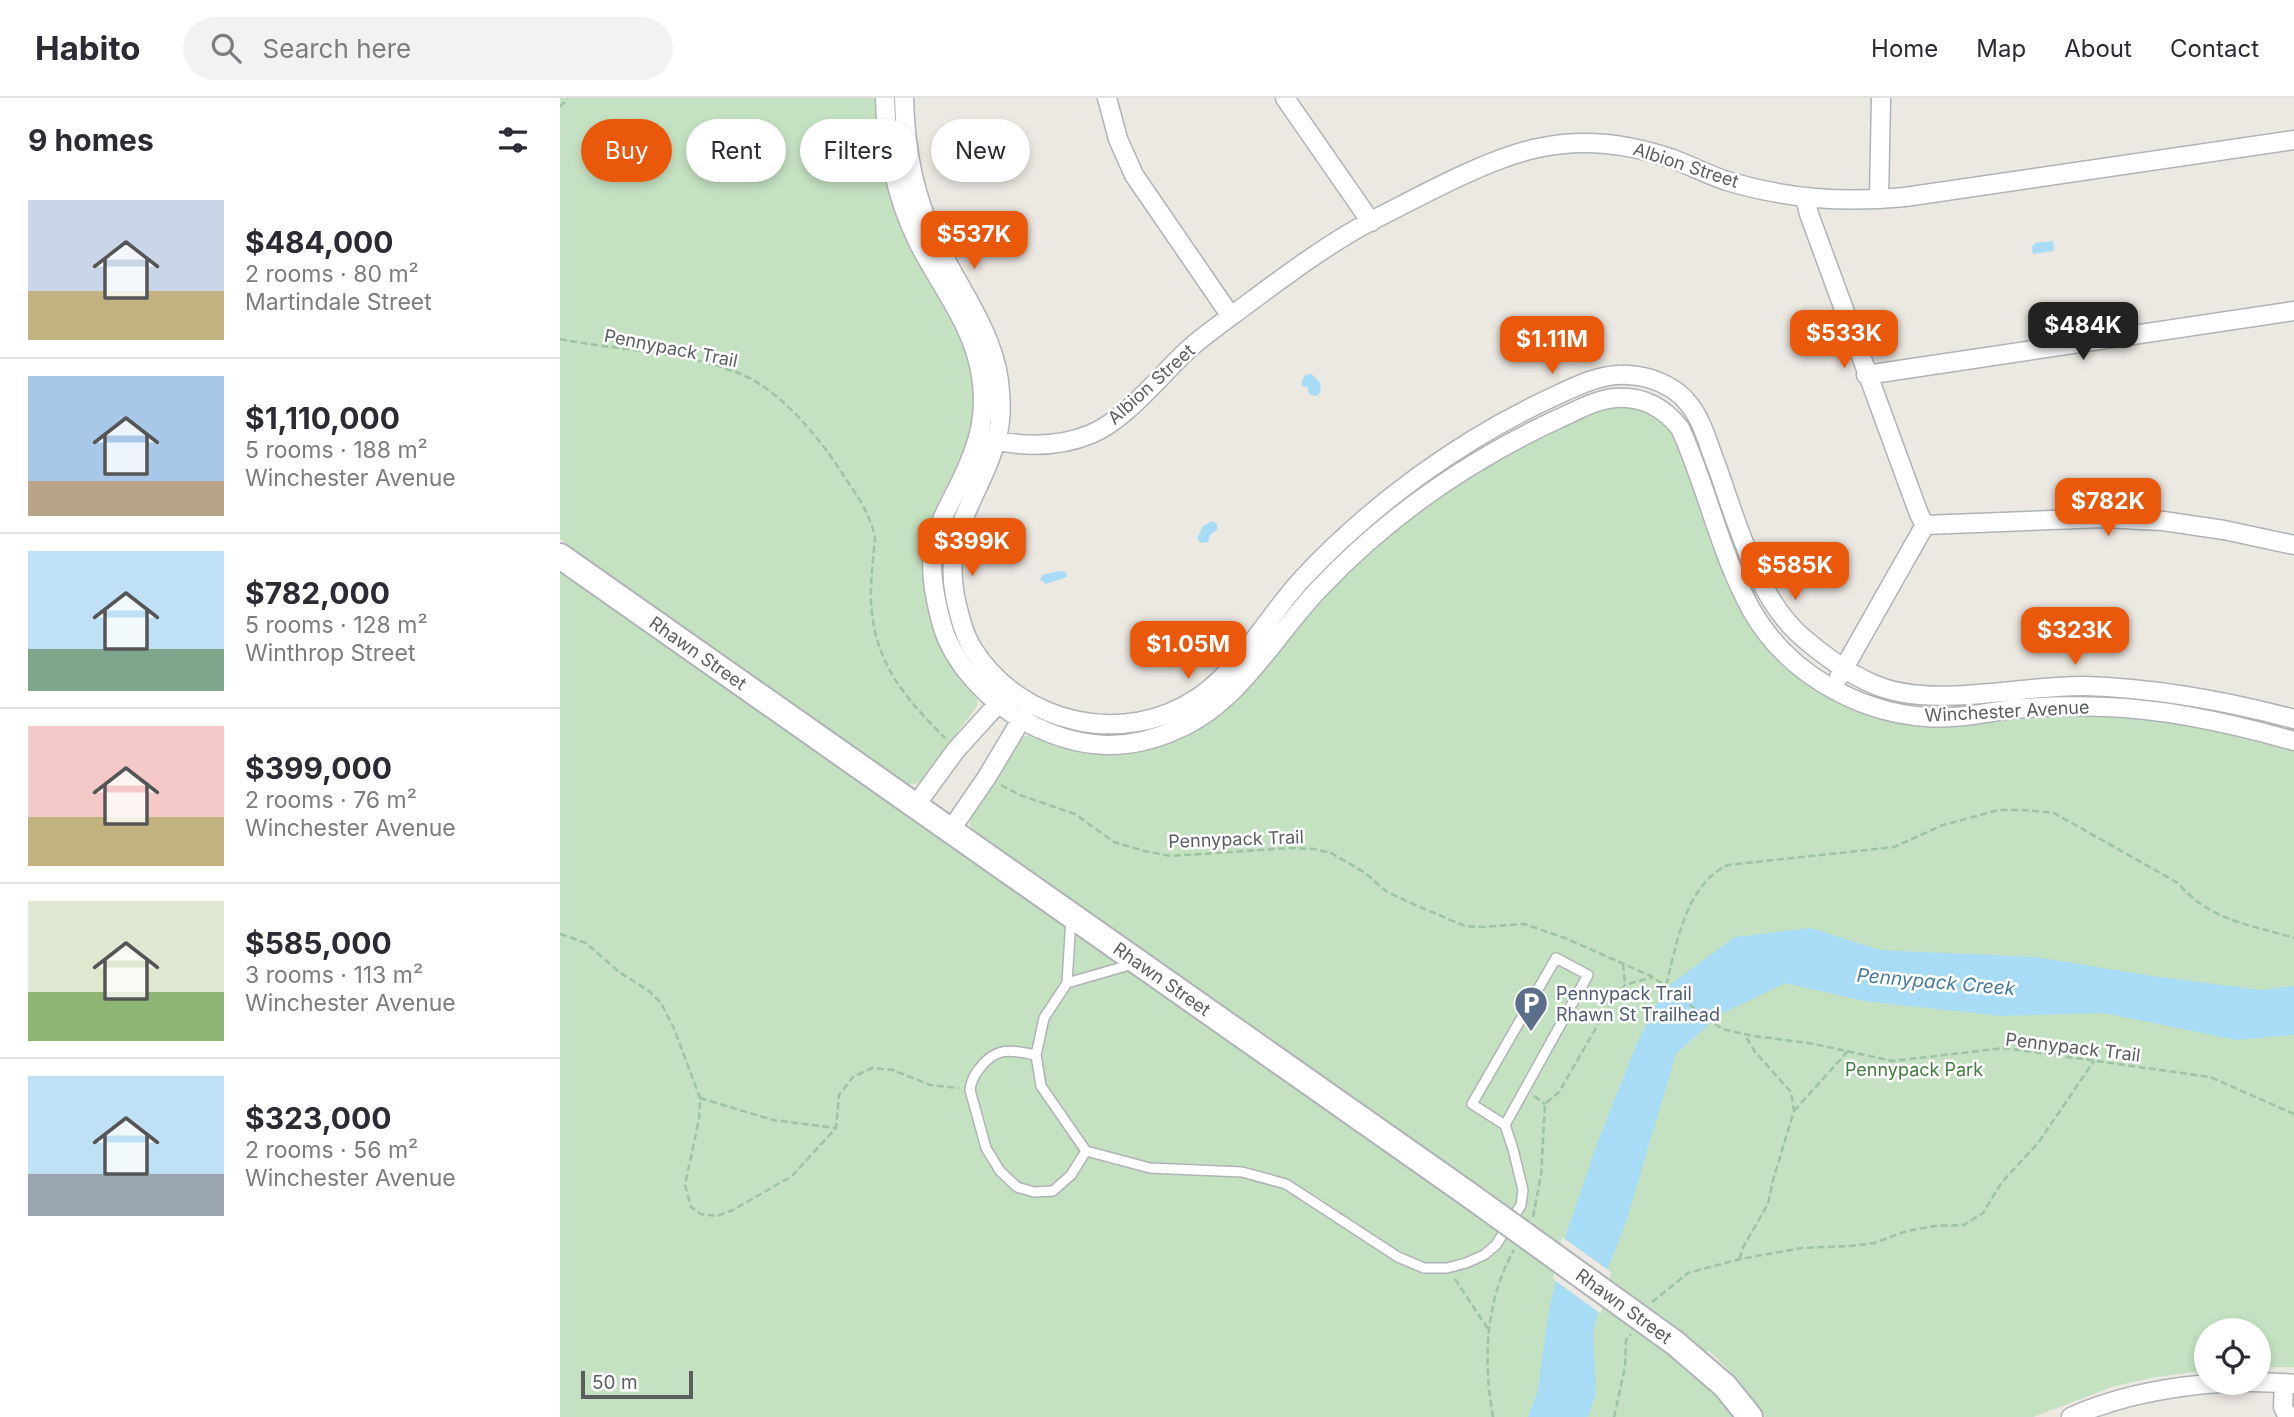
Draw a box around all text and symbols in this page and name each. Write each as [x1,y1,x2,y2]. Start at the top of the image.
search box [183,17,673,80]
text: Habito [35,28,141,68]
icon: search [207,29,245,67]
text: Search here [263,33,411,64]
text: Home [1871,34,1938,63]
text: Map [1976,34,2026,63]
text: About [2064,34,2132,63]
text: Contact [2170,34,2259,63]
chip: Buy [581,119,672,182]
chip: Rent [686,119,786,182]
chip: Filters [800,119,917,182]
chip: New [931,119,1030,182]
icon: filters [494,121,532,159]
text: 9 homes [28,122,154,158]
street label: Albion Street [1631,138,1741,192]
pin: $537K [925,212,1023,271]
text: $537K [937,220,1011,248]
text: $484,000 [245,224,394,260]
icon: home [84,228,168,312]
text: 2 rooms · 80 m² [245,260,419,288]
text: Martindale Street [245,288,432,316]
pin: $484K [2034,302,2132,362]
pin: $533K [1795,310,1893,370]
text: $484K [2044,311,2122,339]
pin: $1.11M [1495,316,1609,376]
text: $533K [1806,319,1882,347]
street label: Pennypack Trail [602,325,740,371]
text: $1.11M [1516,325,1588,353]
street label: Albion Street [1103,340,1199,428]
text: $1,110,000 [245,400,400,436]
icon: home [84,404,168,488]
text: 5 rooms · 188 m² [245,436,428,464]
text: Winchester Avenue [245,464,456,492]
pin: $782K [2059,478,2157,538]
text: $782K [2071,487,2145,515]
pin: $399K [923,518,1021,578]
text: $399K [934,527,1010,555]
pin: $585K [1746,542,1844,602]
text: $585K [1757,551,1833,579]
text: $782,000 [245,575,390,611]
icon: home [84,579,168,663]
pin: $323K [2026,608,2124,667]
text: 5 rooms · 128 m² [245,611,428,639]
street label: Rhawn Street [645,612,751,694]
text: $323K [2037,616,2113,644]
pin: $1.05M [1131,622,1245,681]
text: $1.05M [1146,630,1230,658]
text: Winthrop Street [245,639,415,667]
street label: Winchester Avenue [1924,696,2090,726]
text: $399,000 [245,750,392,786]
icon: home [84,754,168,838]
text: 2 rooms · 76 m² [245,786,417,814]
text: Winchester Avenue [245,814,456,842]
street label: Pennypack Trail [1168,826,1304,852]
text: $585,000 [245,925,392,961]
icon: home [84,929,168,1013]
street label: Rhawn Street [1109,938,1215,1020]
text: 3 rooms · 113 m² [245,961,423,989]
water label: Pennypack Creek [1856,964,2017,1000]
place label: Pennypack Trail Rhawn St Trailhead [1556,983,1720,1025]
parking icon: Pennypack Trail Rhawn St Trailhead [1512,984,1550,1033]
text: Winchester Avenue [245,989,456,1017]
street label: Pennypack Trail [2004,1028,2142,1066]
park label: Pennypack Park [1845,1059,1983,1080]
text: $323,000 [245,1100,391,1136]
icon: home [84,1104,168,1188]
text: 2 rooms · 56 m² [245,1136,418,1164]
text: Winchester Avenue [245,1164,456,1192]
street label: Rhawn Street [1572,1264,1676,1348]
map controls [2194,1318,2271,1395]
button: locate [2194,1318,2271,1395]
scale bar [581,1368,693,1400]
text: 50 m [592,1371,638,1394]

